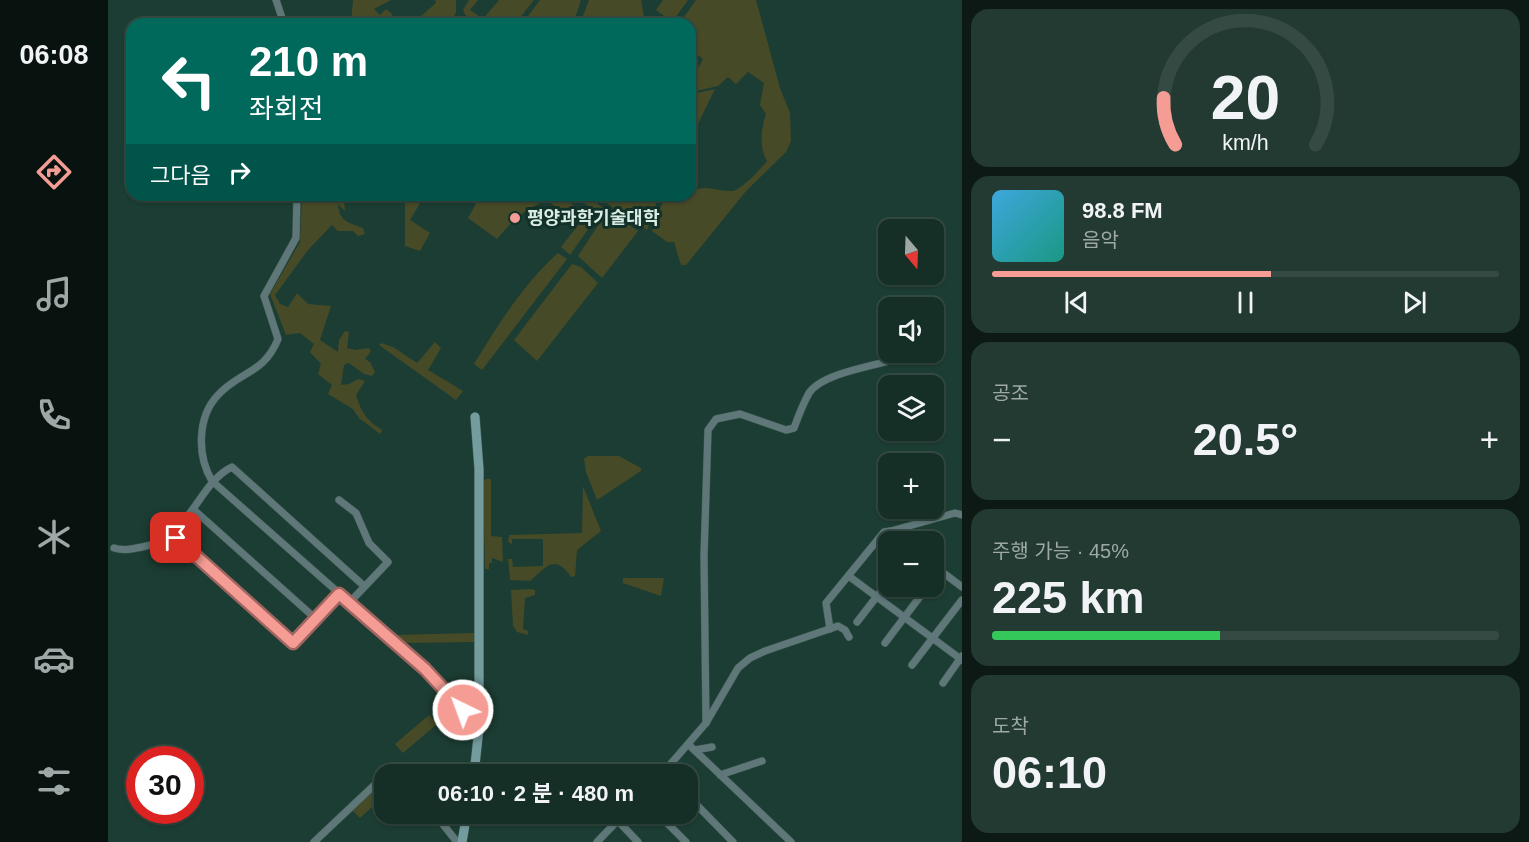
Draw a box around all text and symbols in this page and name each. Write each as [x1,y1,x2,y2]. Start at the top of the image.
text: 210 m [249,38,368,85]
text: 06:08 [19,40,89,70]
icon: left [150,42,228,120]
text: 20 [1211,63,1280,132]
text: 좌회전 [249,94,324,124]
text: km/h [1222,131,1269,155]
icon: directions [33,151,75,193]
icon: right [223,156,256,189]
text: 그다음 [150,163,211,188]
text: 98.8 FM [1082,198,1163,223]
place label: 평양과학기술대학 [527,208,660,228]
marker: 평양과학기술대학 [508,211,522,225]
north arrow [878,219,944,285]
map controls [878,219,944,597]
text: 음악 [1082,229,1119,251]
icon: music [33,273,75,315]
icon: previous [1060,286,1093,319]
icon: pause [1229,286,1262,319]
icon: next [1398,286,1431,319]
button: sound [878,297,944,363]
button: layers [878,375,944,441]
text: 공조 [992,382,1029,404]
icon: phone [33,394,75,436]
text: 20.5° [1193,414,1298,465]
text: − [992,421,1011,458]
text: + [1480,421,1499,458]
button: + [878,453,944,519]
pin [150,512,201,563]
icon: climate [33,516,75,558]
icon: arrive [159,521,192,554]
button: − [878,531,944,597]
text: 주행 가능 · 45% [992,540,1129,562]
text: 225 km [992,572,1145,623]
icon: car [33,638,75,680]
position arrow [431,678,495,742]
text: 도착 [992,715,1029,737]
speed limit sign: 30 [126,746,204,824]
text: 06:10 [992,747,1107,798]
icon: filters [33,760,75,802]
text: 06:10 · 2 분 · 480 m [438,781,634,806]

